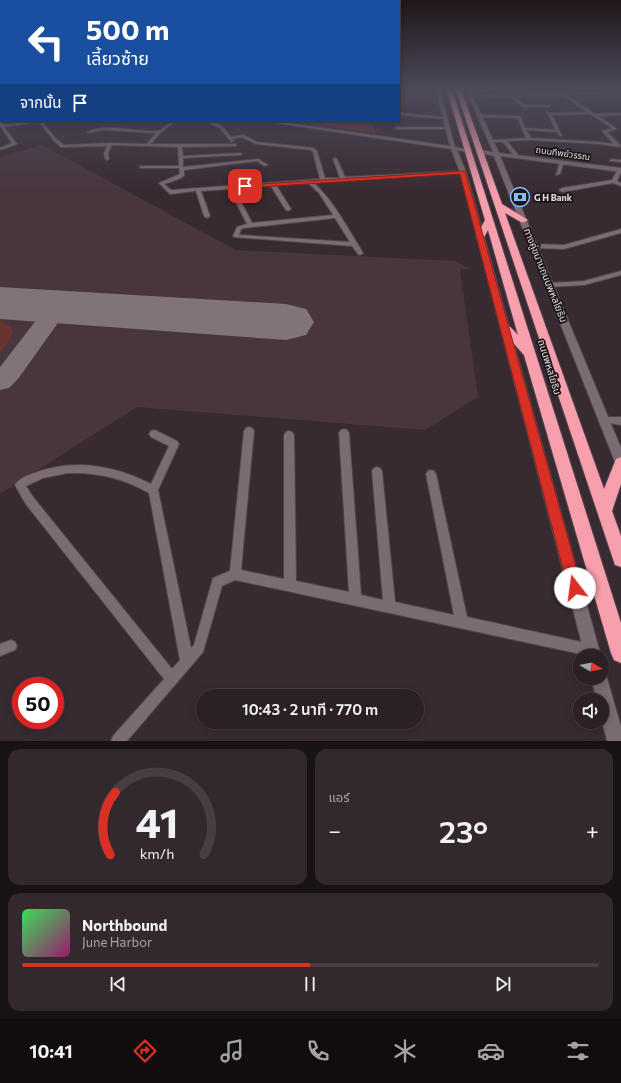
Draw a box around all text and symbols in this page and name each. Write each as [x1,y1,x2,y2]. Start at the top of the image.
text: 500 m [86,12,169,46]
icon: left [20,16,72,68]
text: เลี้ยวซ้าย [86,47,149,69]
icon: arrive [69,92,91,114]
text: จากนั้น [20,93,61,111]
street label: ถนนทิพย์วรรณ [535,144,591,162]
pin [228,169,262,203]
icon: arrive [234,175,256,197]
bank icon: G H Bank [509,186,531,208]
place label: G H Bank [534,192,573,203]
street label: ทางคู่ขนานถนนพหลโยธิน [521,226,570,324]
street label: ถนนพหลโยธิน [536,338,564,396]
position arrow [554,567,596,609]
north arrow [573,649,609,685]
map controls [573,649,609,729]
speed limit sign: 50 [12,677,64,729]
button: sound [573,693,609,729]
text: 10:43 · 2 นาที · 770 m [242,700,378,718]
text: แอร์ [329,789,350,805]
text: 41 [136,796,179,847]
text: 23° [439,812,488,849]
text: − [329,817,341,844]
text: + [586,817,599,844]
text: km/h [140,844,175,862]
text: Northbound [82,916,167,934]
text: June Harbor [82,934,152,950]
icon: previous [107,973,129,995]
icon: pause [299,973,321,995]
icon: next [492,973,514,995]
icon: directions [131,1037,159,1065]
icon: music [218,1037,246,1065]
icon: phone [304,1037,332,1065]
icon: climate [391,1037,419,1065]
icon: car [477,1037,505,1065]
icon: filters [564,1037,592,1065]
text: 10:41 [29,1040,73,1062]

